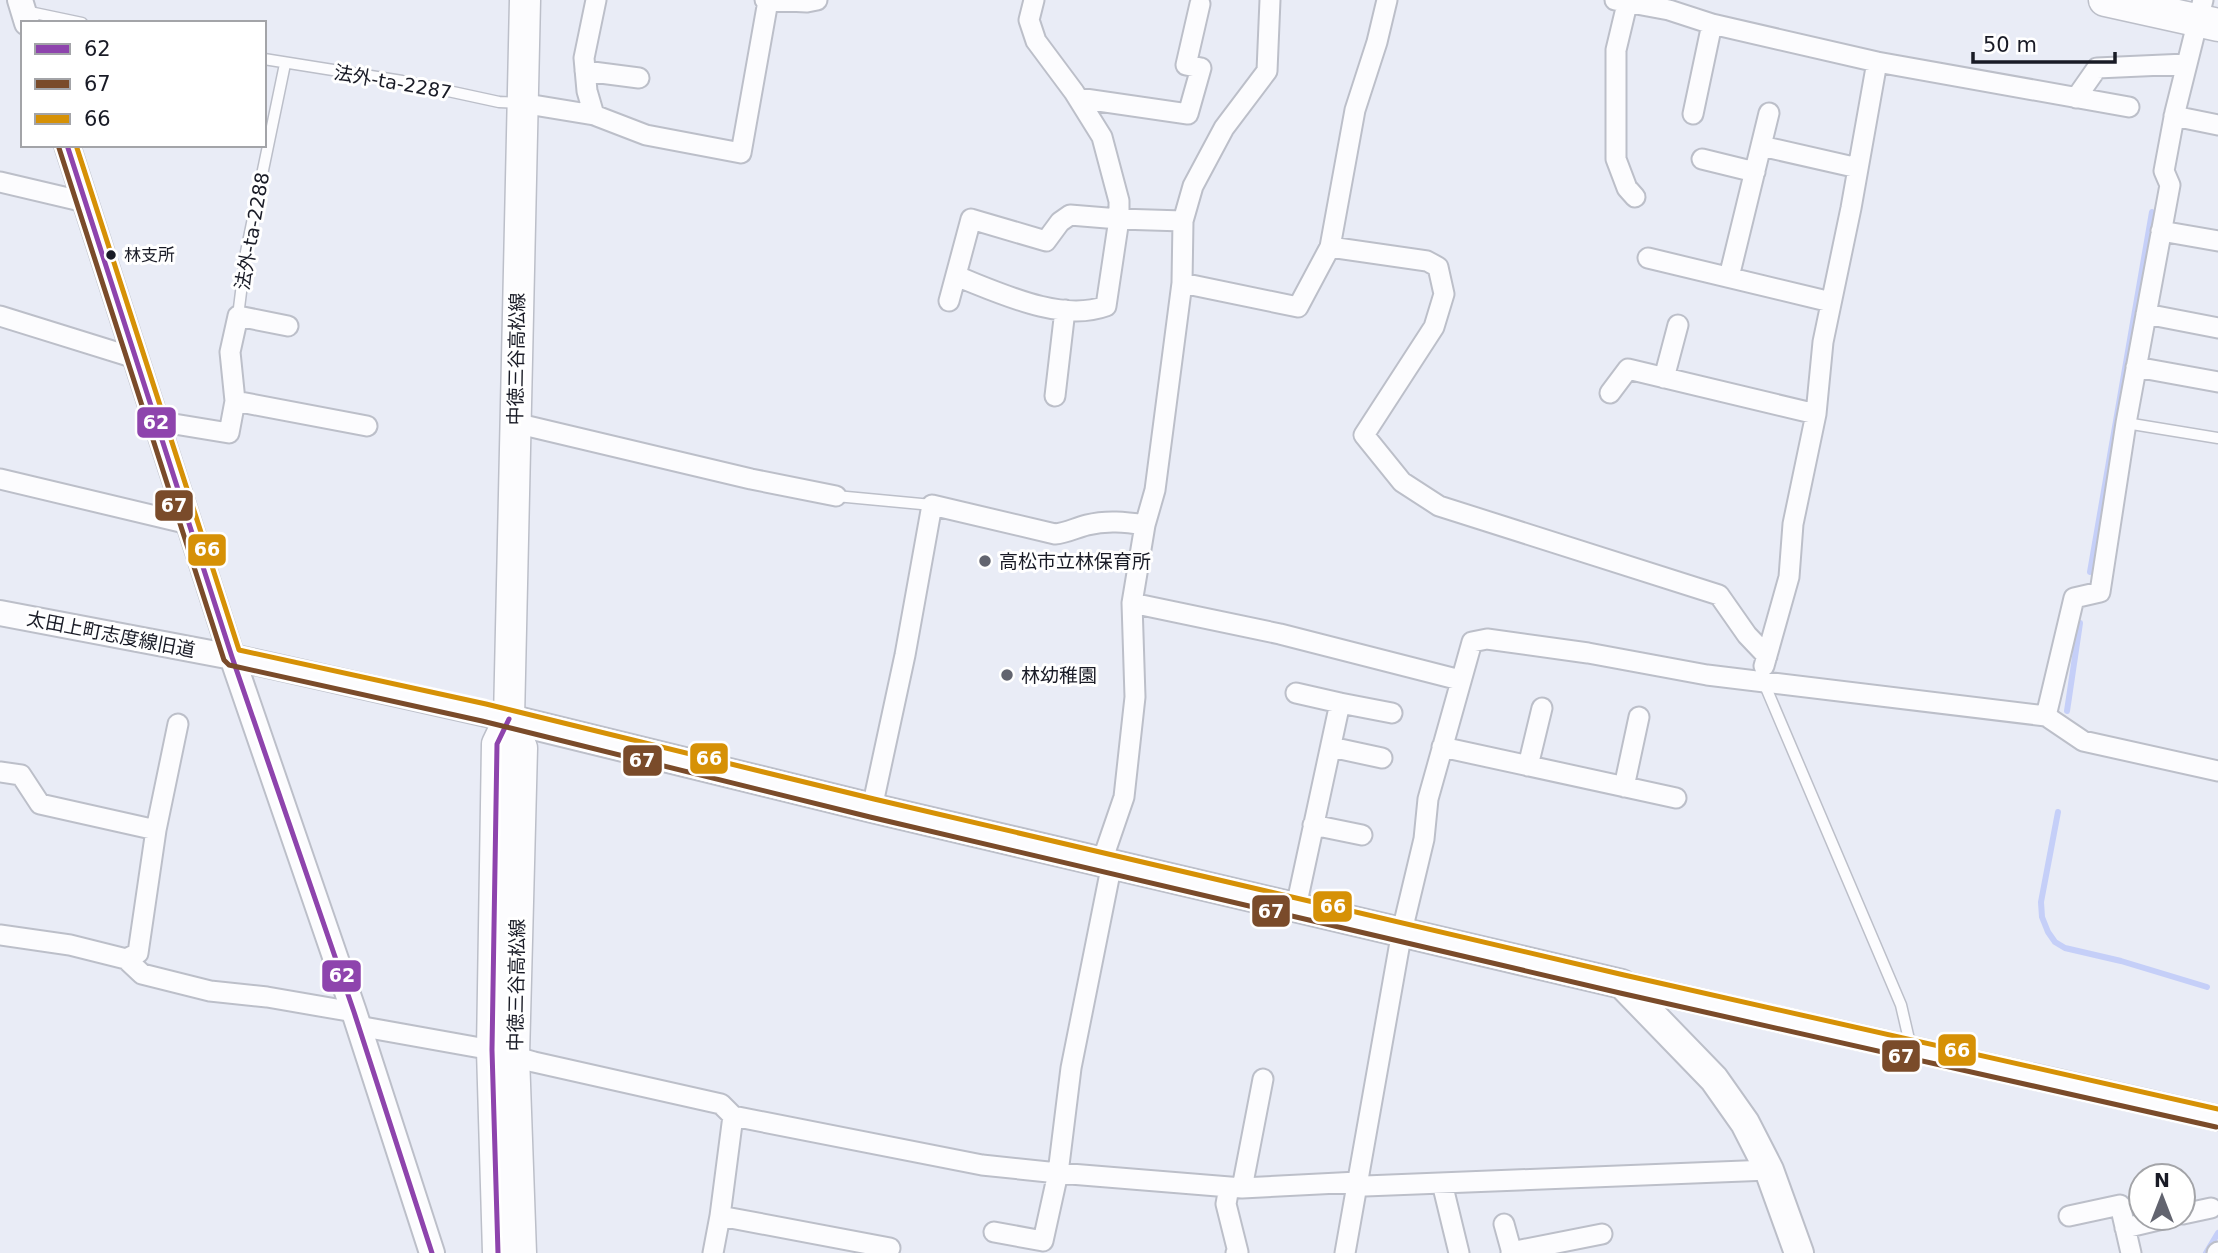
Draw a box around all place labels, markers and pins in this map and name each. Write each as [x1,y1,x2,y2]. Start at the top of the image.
place label: 林支所 [124,245,175,265]
marker: 林支所 [104,248,118,262]
place label: 高松市立林保育所 [999,550,1151,572]
marker: 高松市立林保育所 [977,553,993,569]
place label: 林幼稚園 [1021,664,1097,686]
marker: 林幼稚園 [999,667,1015,683]

